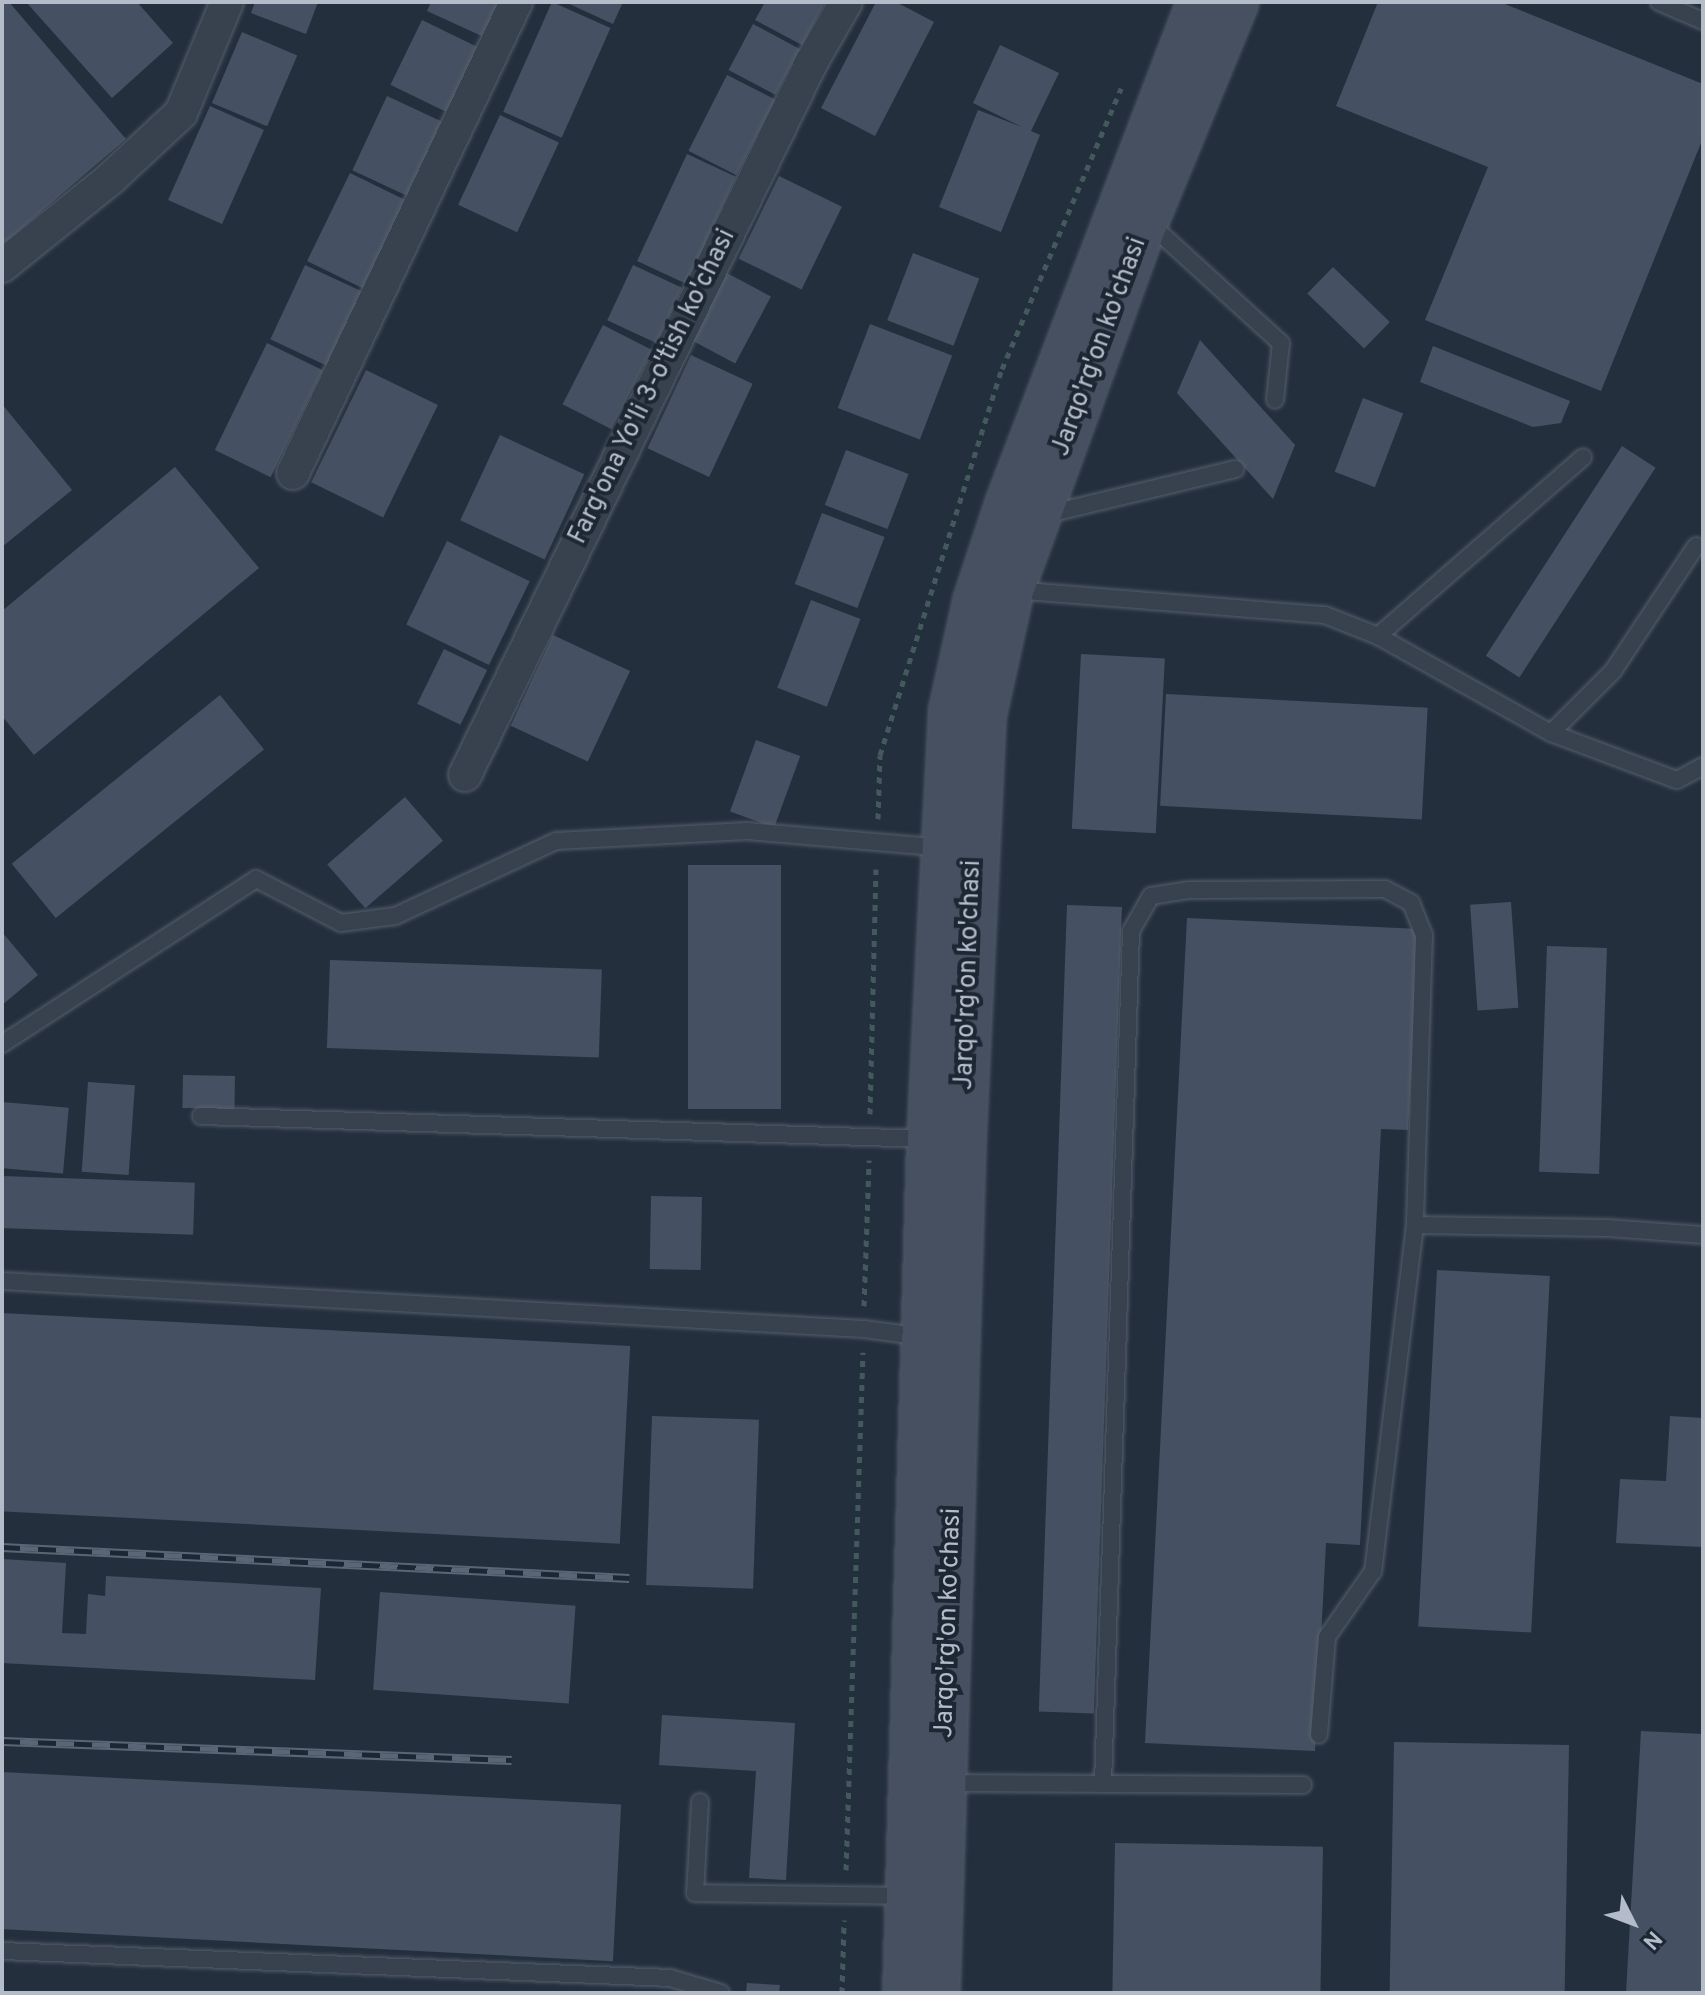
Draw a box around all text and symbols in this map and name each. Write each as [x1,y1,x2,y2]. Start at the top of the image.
street label: Farg'ona Yo'li 3-o'tish ko'chasi [563,224,743,550]
street label: Jarqo'rg'on ko'chasi [1046,233,1154,461]
street label: Jarqo'rg'on ko'chasi [949,859,989,1091]
street label: Jarqo'rg'on ko'chasi [929,1507,969,1739]
north arrow [1593,1883,1673,1963]
text: N [1636,1924,1667,1954]

